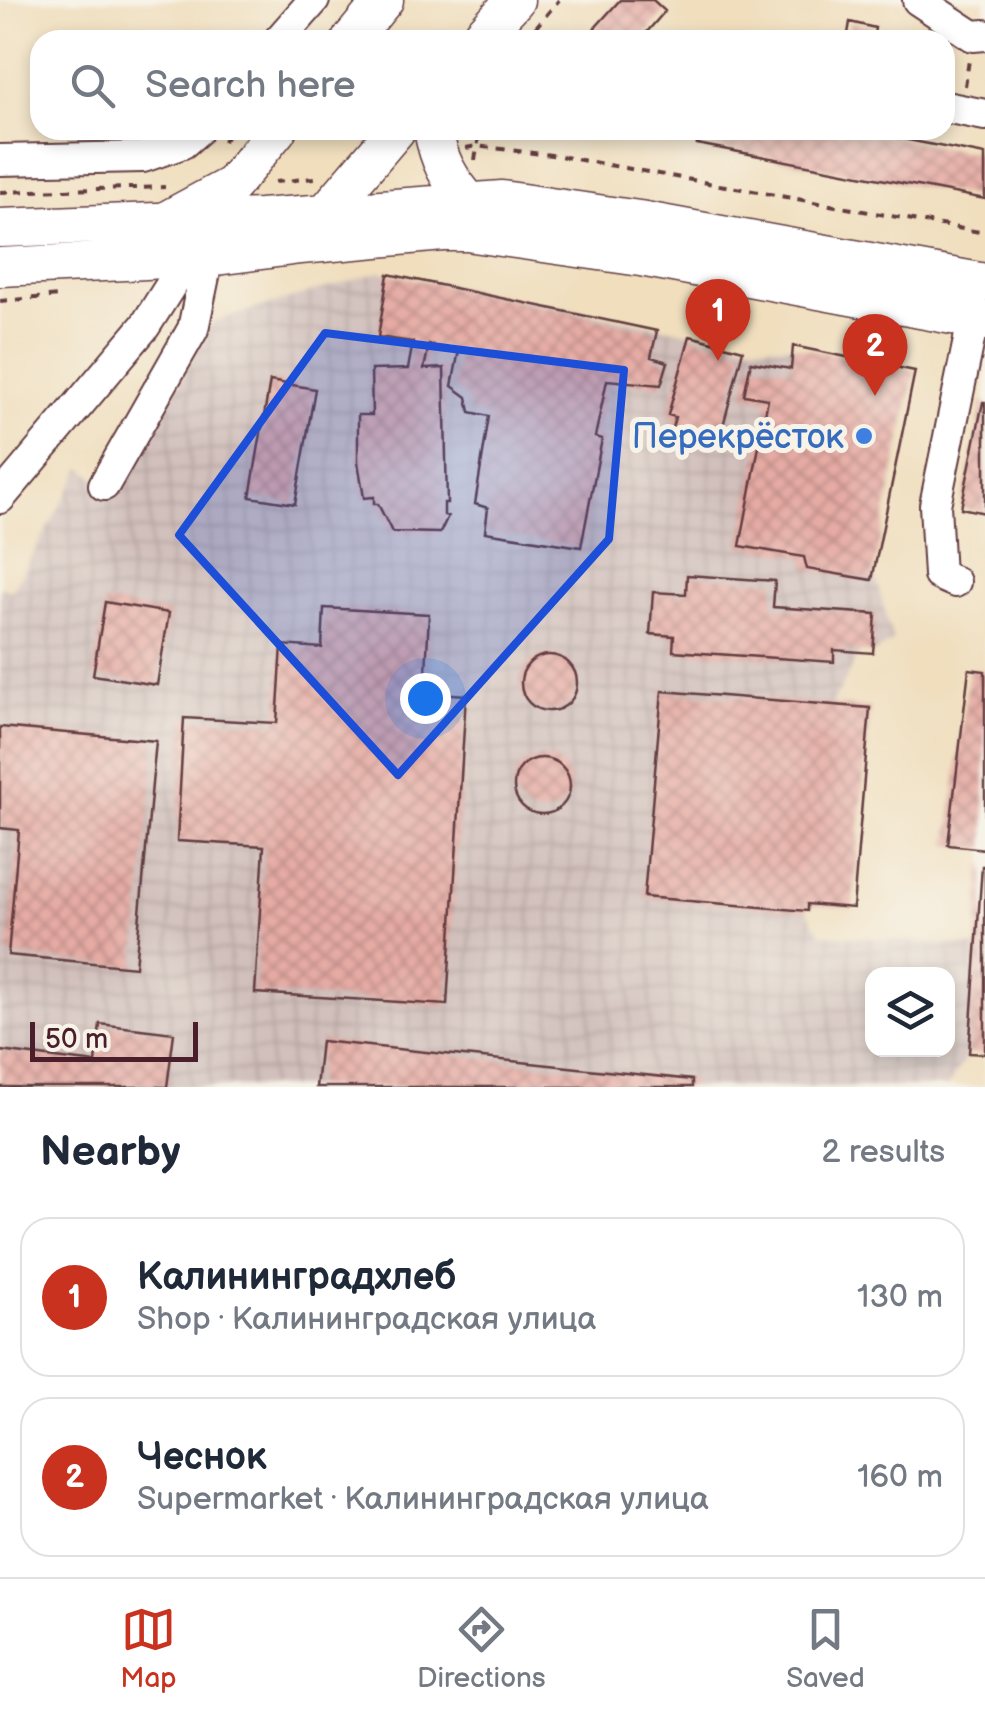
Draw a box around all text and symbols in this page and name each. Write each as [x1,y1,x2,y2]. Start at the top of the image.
search box [30,30,955,140]
icon: search [65,58,120,113]
text: Search here [145,63,356,108]
pin: 1 [686,278,750,361]
pin: 2 [842,314,908,396]
place label: Перекрёсток [632,416,844,459]
marker: Перекрёсток [853,425,875,447]
your location [400,673,451,724]
map controls [865,967,955,1057]
button: layers [865,967,955,1057]
scale bar [30,1017,198,1062]
text: 50 m [45,1023,108,1056]
text: Nearby [40,1127,180,1178]
text: 2 results [821,1133,945,1172]
text: Калининградхлеб [137,1255,456,1300]
text: 1 [68,1278,81,1317]
text: 130 m [857,1278,943,1317]
text: Shop · Калининградская улица [137,1300,596,1339]
text: Чеснок [137,1435,266,1480]
text: 2 [65,1458,84,1497]
text: 160 m [857,1458,943,1497]
text: Supermarket · Калининградская улица [137,1480,709,1519]
tab: Map [120,1602,177,1695]
tab: Directions [417,1602,546,1695]
tab: Saved [786,1602,865,1695]

